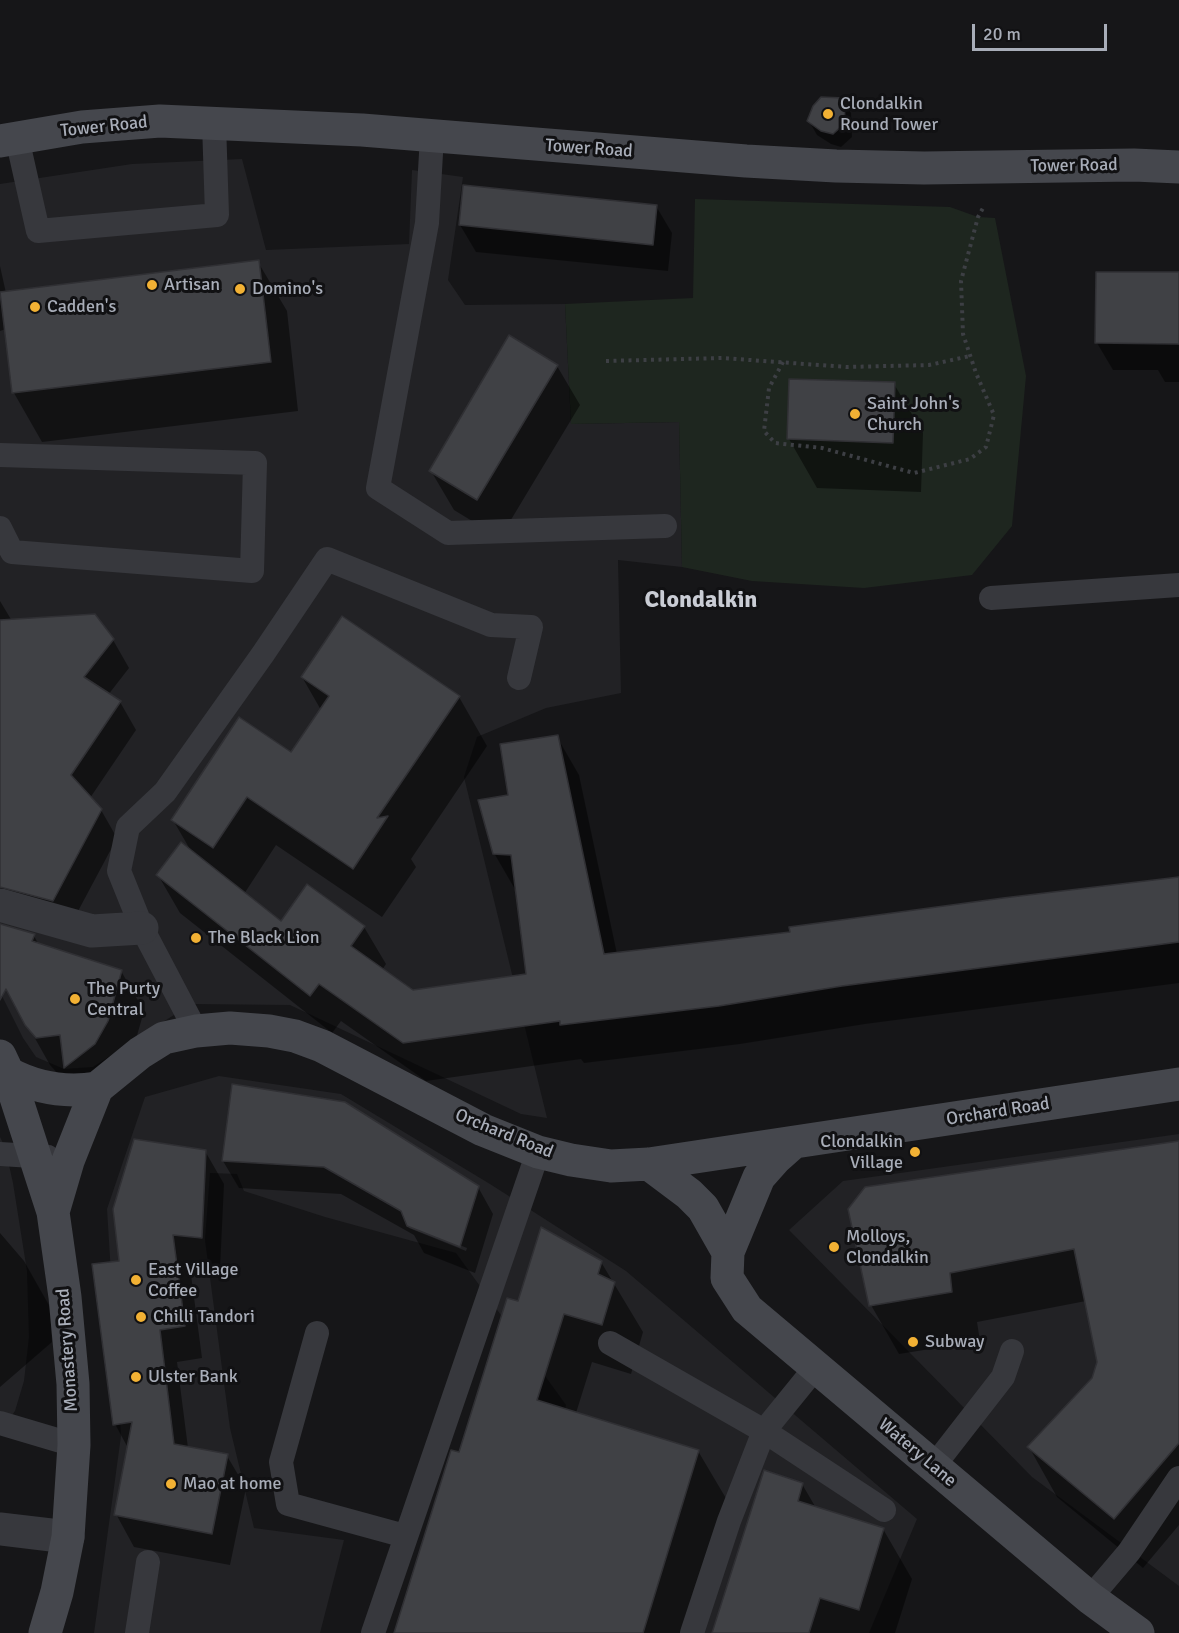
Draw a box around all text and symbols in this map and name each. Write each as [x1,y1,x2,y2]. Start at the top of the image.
scale bar [975,12,1110,50]
text: 20 m [983,23,1021,45]
place label: Clondalkin Round Tower [840,93,938,136]
marker: Clondalkin Round Tower [821,107,835,121]
street label: Tower Road [59,112,149,142]
street label: Tower Road [545,135,633,163]
street label: Tower Road [1030,154,1118,178]
place label: Artisan [164,274,220,296]
marker: Artisan [145,278,159,292]
place label: Domino's [252,278,323,300]
marker: Domino's [233,282,247,296]
place label: Cadden's [47,296,116,318]
marker: Cadden's [28,300,42,314]
place label: Saint John's Church [867,393,960,436]
marker: Saint John's Church [848,407,862,421]
district label: Clondalkin [644,587,758,615]
place label: The Black Lion [208,927,319,949]
marker: The Black Lion [189,931,203,945]
place label: The Purty Central [87,978,160,1020]
marker: The Purty Central [68,992,82,1006]
street label: Orchard Road [945,1093,1051,1131]
street label: Orchard Road [452,1105,556,1163]
place label: Clondalkin Village [820,1131,903,1174]
marker: Clondalkin Village [908,1145,922,1159]
place label: Molloys, Clondalkin [846,1226,929,1268]
marker: Molloys, Clondalkin [827,1240,841,1254]
place label: East Village Coffee [148,1259,239,1302]
marker: East Village Coffee [129,1273,143,1287]
street label: Monastery Road [53,1287,83,1413]
place label: Chilli Tandori [153,1306,255,1328]
marker: Chilli Tandori [134,1310,148,1324]
place label: Subway [925,1331,984,1353]
marker: Subway [906,1335,920,1349]
place label: Ulster Bank [148,1366,238,1388]
marker: Ulster Bank [129,1370,143,1384]
street label: Watery Lane [874,1414,960,1492]
place label: Mao at home [183,1473,282,1495]
marker: Mao at home [164,1477,178,1491]

